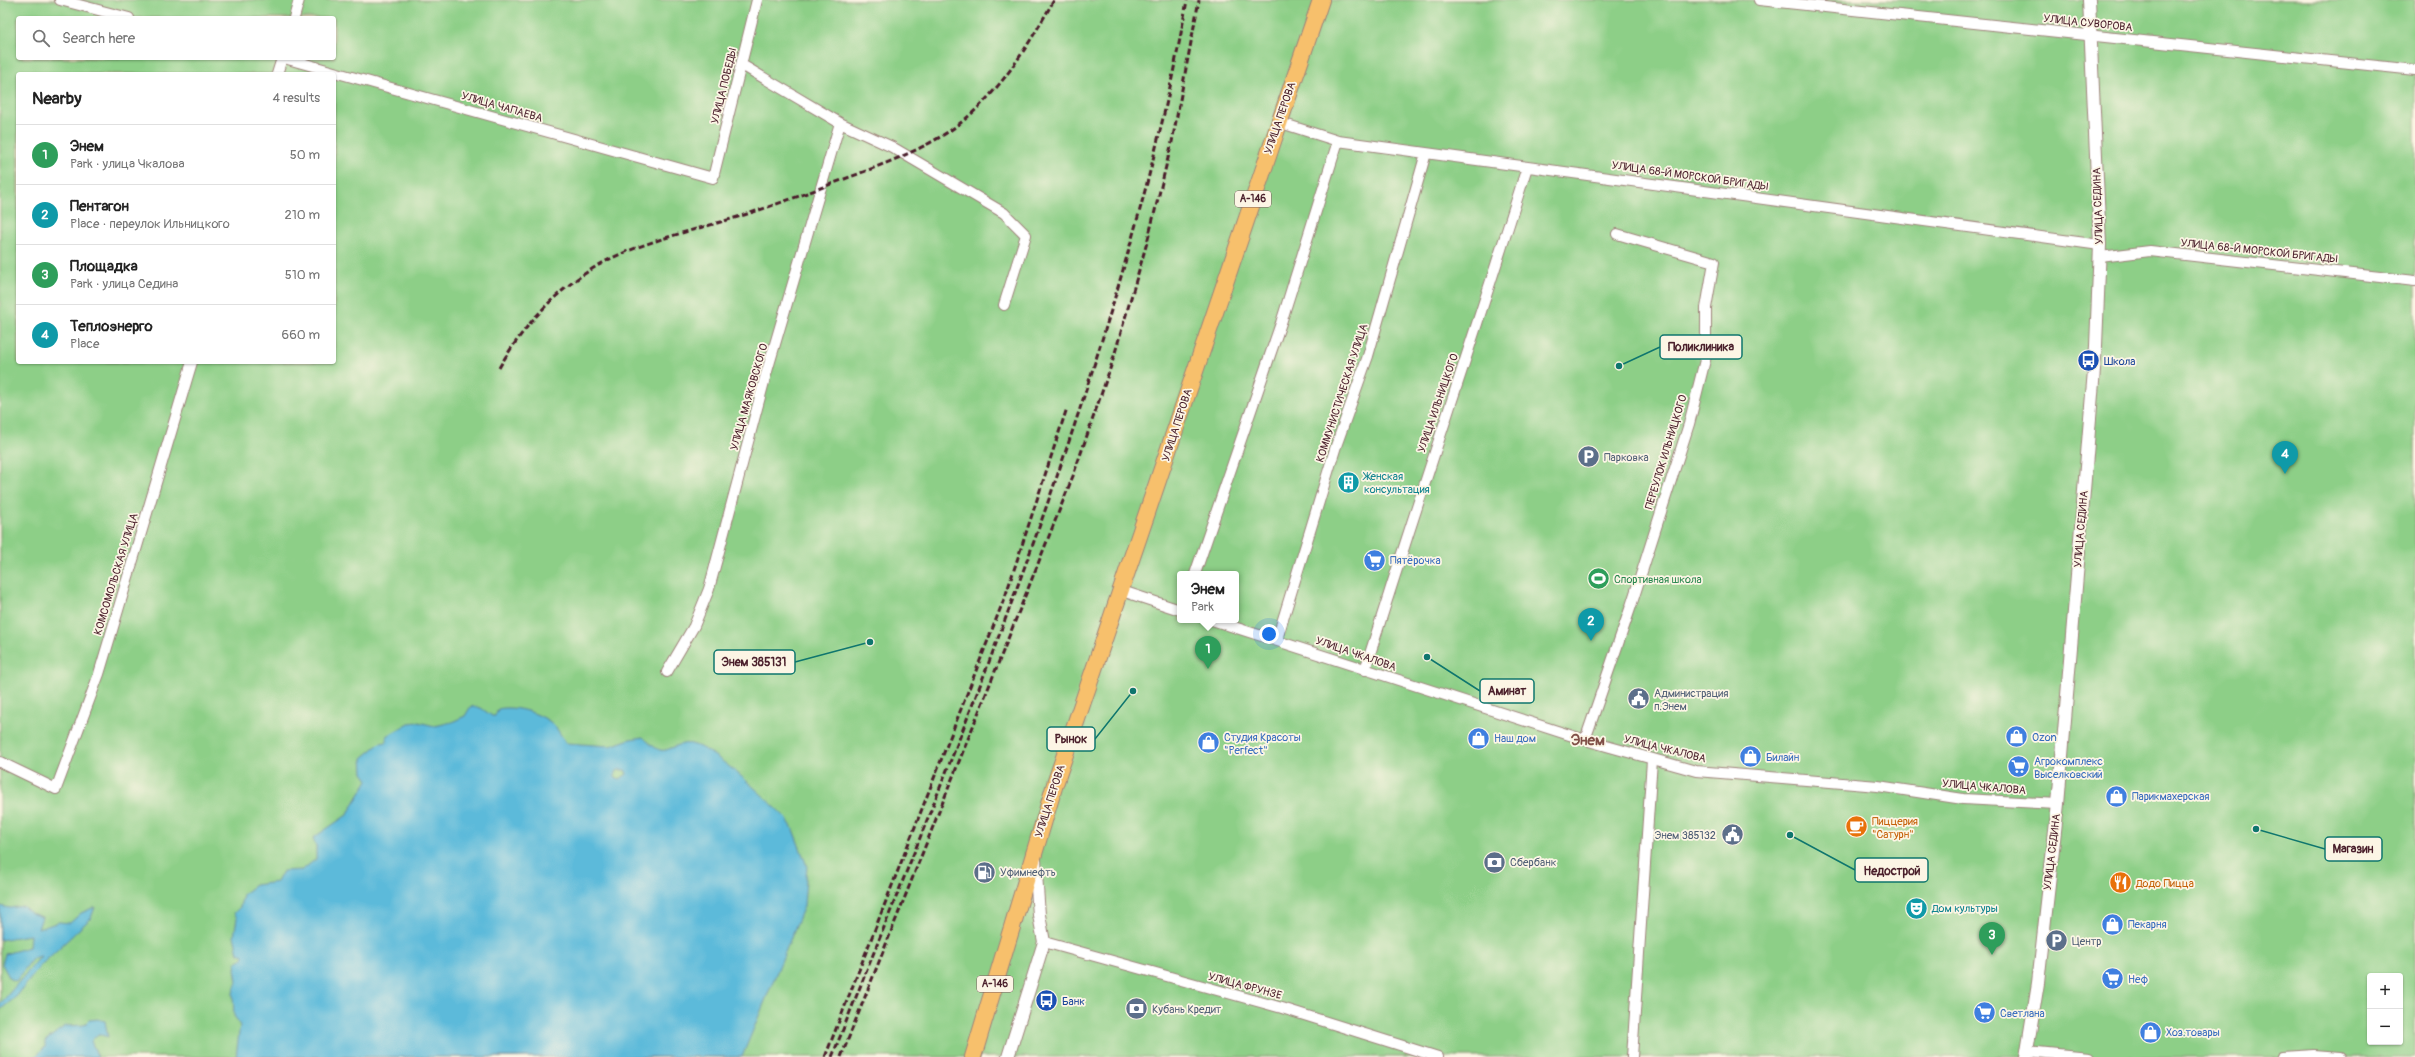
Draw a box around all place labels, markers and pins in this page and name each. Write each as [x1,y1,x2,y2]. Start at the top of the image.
callout: Поликлиника [1660,335,1742,359]
bus stop icon: Школа [2075,348,2101,374]
place label: Школа [2104,355,2135,368]
pin: 4 [2272,441,2298,474]
parking icon: Парковка [1575,444,1601,470]
place label: Парковка [1604,451,1649,464]
building icon: Женская консультация [1336,469,1362,495]
place label: Женская консультация [1362,470,1430,496]
supermarket icon: Пятёрочка [1361,547,1387,573]
place label: Пятёрочка [1390,554,1441,567]
sports icon: Спортивная школа [1586,566,1612,592]
place label: Спортивная школа [1614,573,1702,586]
pin: 2 [1578,608,1604,641]
pin: 1 [1195,636,1221,669]
callout: Энем 385131 [714,650,795,674]
callout: Аминат [1480,679,1534,703]
public building icon: Администрация п.Энем [1626,686,1652,712]
place label: Администрация п.Энем [1654,687,1728,713]
shop icon: Ozon [2004,724,2030,750]
shop icon: Наш дом [1466,725,1492,751]
callout: Рынок [1047,727,1095,751]
shop icon: Студия Красоты "Perfect" [1196,730,1222,756]
place label: Студия Красоты "Perfect" [1224,731,1301,757]
place label: Ozon [2032,731,2057,744]
place label: Наш дом [1494,732,1536,745]
shop icon: Билайн [1737,744,1763,770]
place label: Билайн [1766,751,1799,764]
supermarket icon: Агрокомплекс Выселковский [2005,754,2031,780]
place label: Агрокомплекс Выселковский [2034,755,2103,781]
shop icon: Парикмахерская [2103,783,2129,809]
place label: Парикмахерская [2132,790,2210,803]
cafe icon: Пиццерия "Сатурн" [1843,814,1869,840]
place label: Пиццерия "Сатурн" [1872,815,1918,841]
public building icon: Энем 385132 [1719,822,1745,848]
place label: Энем 385132 [1655,829,1716,842]
callout: Магазин [2325,837,2382,861]
bank icon: Сбербанк [1482,849,1508,875]
place label: Сбербанк [1510,856,1557,869]
callout: Недострой [1855,858,1928,882]
fuel station icon: Уфимнефть [972,859,998,885]
place label: Уфимнефть [1000,866,1056,879]
restaurant icon: Додо Пицца [2107,870,2133,896]
place label: Додо Пицца [2135,877,2194,890]
theatre icon: Дом культуры [1904,895,1930,921]
place label: Дом культуры [1931,902,1998,915]
shop icon: Пекарня [2100,911,2126,937]
place label: Пекарня [2128,918,2167,931]
pin: 3 [1979,922,2005,955]
parking icon: Центр [2044,928,2070,954]
place label: Центр [2072,935,2101,948]
supermarket icon: Неф [2100,966,2126,992]
place label: Неф [2128,973,2148,986]
bus stop icon: Банк [1033,988,1059,1014]
place label: Банк [1062,995,1085,1008]
bank icon: Кубань Кредит [1123,996,1149,1022]
supermarket icon: Светлана [1972,1000,1998,1026]
place label: Кубань Кредит [1152,1003,1222,1016]
place label: Светлана [2000,1007,2045,1020]
shop icon: Хоз.товары [2138,1019,2164,1045]
place label: Хоз.товары [2166,1026,2220,1039]

